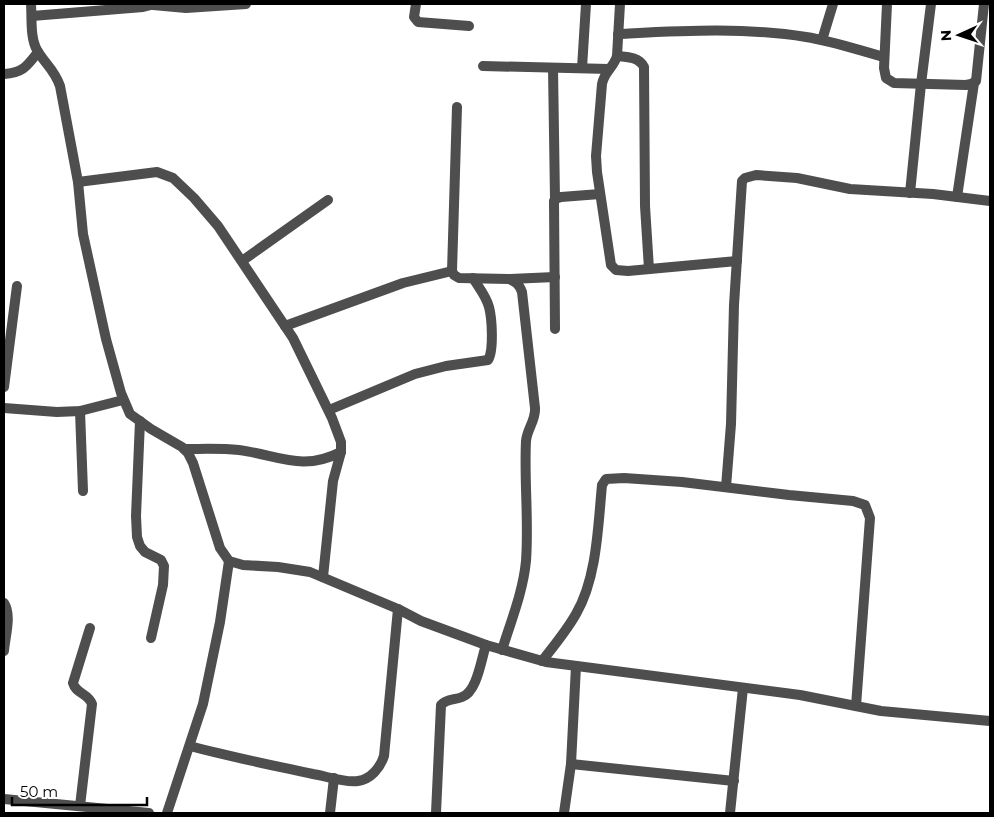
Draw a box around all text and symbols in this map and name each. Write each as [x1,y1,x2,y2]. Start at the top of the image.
north arrow [934,10,984,60]
text: N [937,30,955,42]
scale bar [12,774,148,806]
text: 50 m [20,782,58,801]

